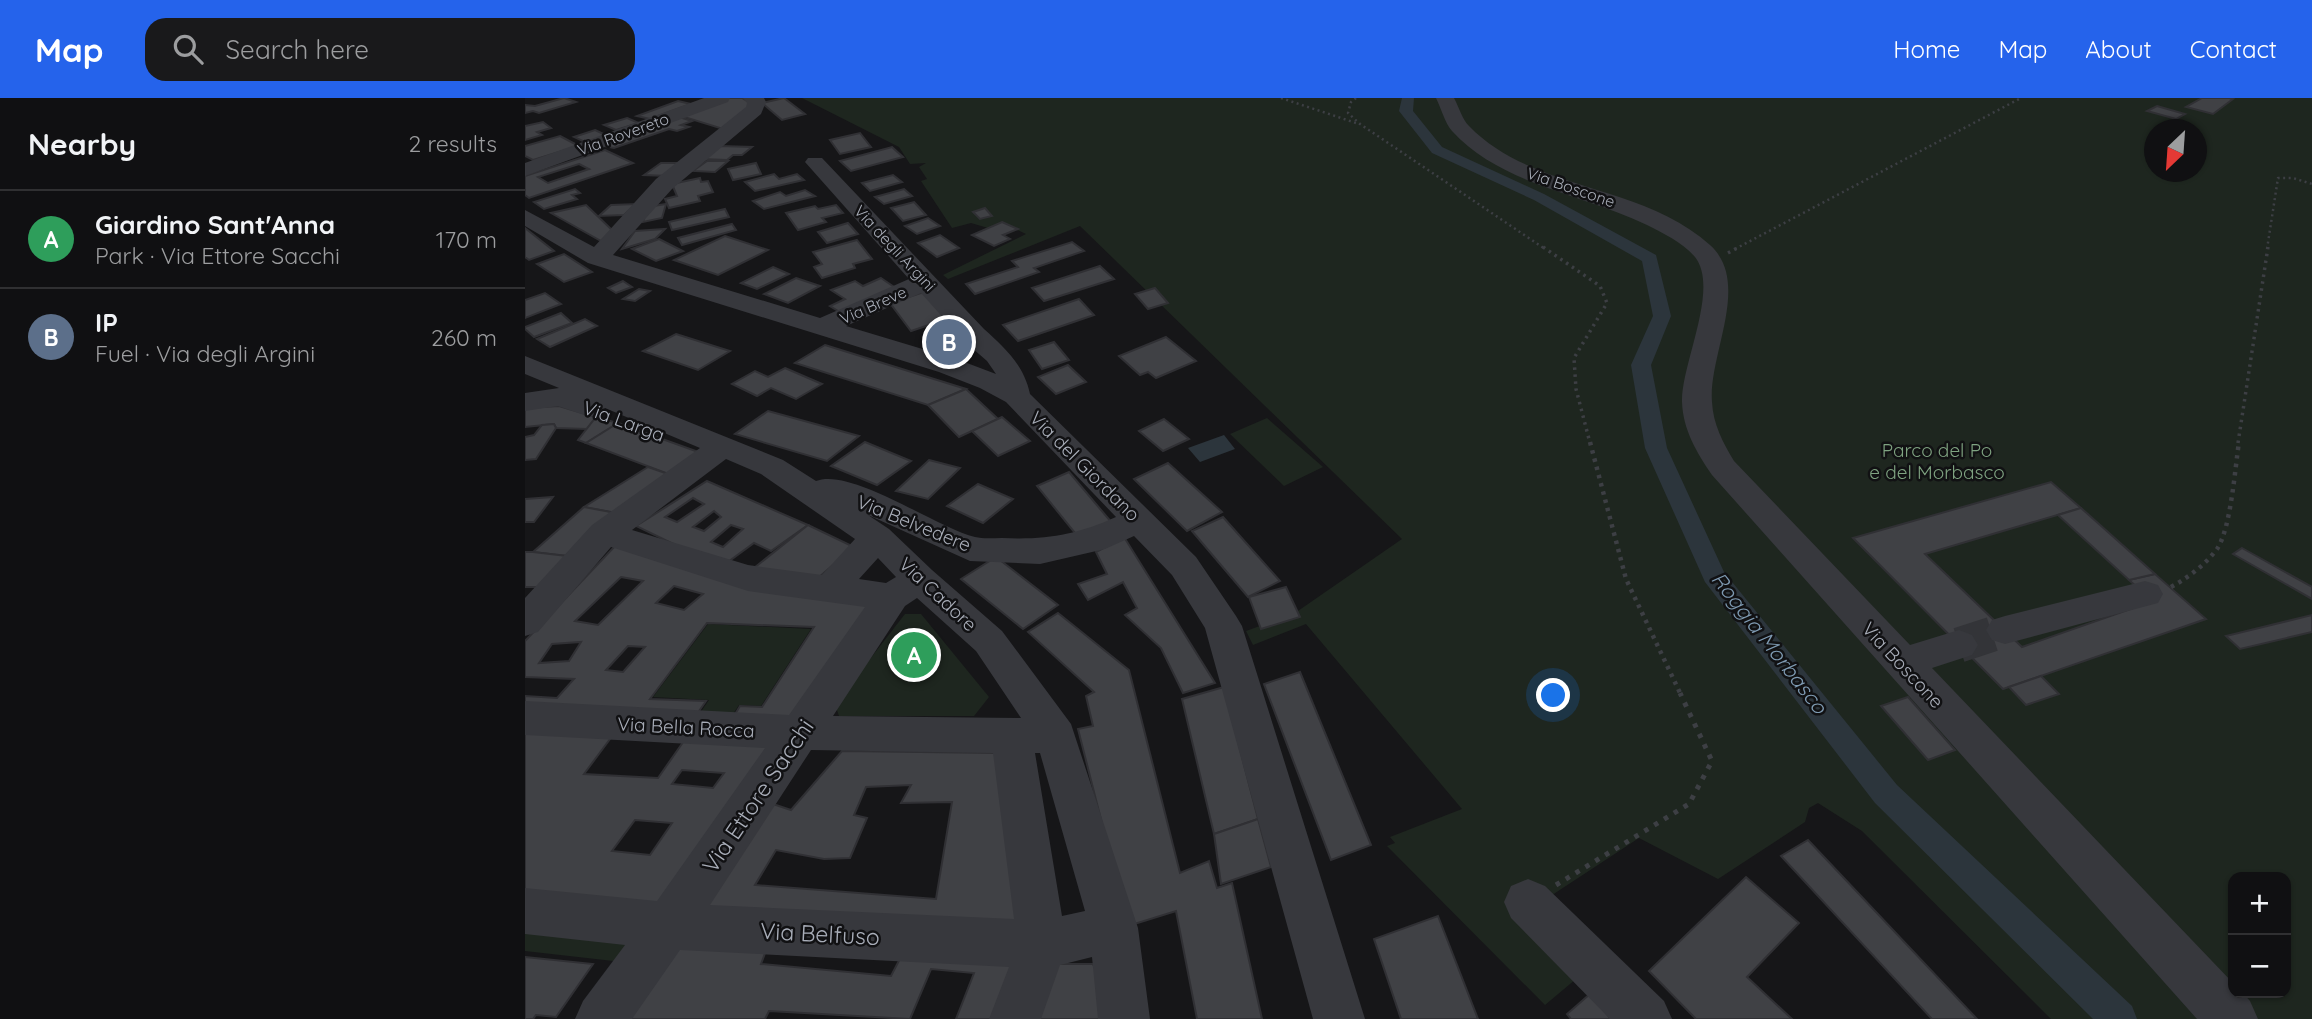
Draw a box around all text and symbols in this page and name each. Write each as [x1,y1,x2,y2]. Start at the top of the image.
search box [145,18,635,81]
text: Map [35,29,103,70]
icon: search [169,30,207,68]
text: Search here [225,33,369,66]
text: Home [1893,34,1960,64]
text: Map [1998,34,2047,64]
text: About [2085,34,2152,64]
text: Contact [2190,34,2277,64]
street label: Via Rovereto [575,108,671,160]
north arrow [2144,119,2207,182]
text: Nearby [28,125,136,163]
text: 2 results [408,129,497,158]
street label: Via Boscone [1524,163,1618,211]
street label: Via degli Argini [850,201,940,295]
text: Giardino Sant'Anna [95,208,335,241]
text: A [44,225,58,254]
text: 170 m [436,225,497,254]
text: Park · Via Ettore Sacchi [95,241,340,270]
street label: Via Breve [837,281,909,329]
text: IP [95,306,118,339]
pin: B [926,316,972,368]
text: B [43,323,59,352]
text: 260 m [431,323,497,352]
text: Fuel · Via degli Argini [95,339,315,368]
street label: Via Larga [580,395,668,447]
street label: Via del Giordano [1025,406,1145,526]
park label: Parco del Po e del Morbasco [1869,438,2005,484]
street label: Via Belvedere [853,489,975,557]
street label: Via Cadore [894,552,982,636]
water label: Roggia Morbasco [1706,566,1834,720]
street label: Via Boscone [1857,617,1949,713]
pin: A [891,629,937,681]
your location [1536,678,1570,712]
street label: Via Bella Rocca [617,711,755,743]
street label: Via Ettore Sacchi [695,713,820,878]
map controls [2228,872,2291,998]
button: + [2228,872,2291,935]
street label: Via Belfuso [759,916,881,951]
button: − [2228,935,2291,998]

